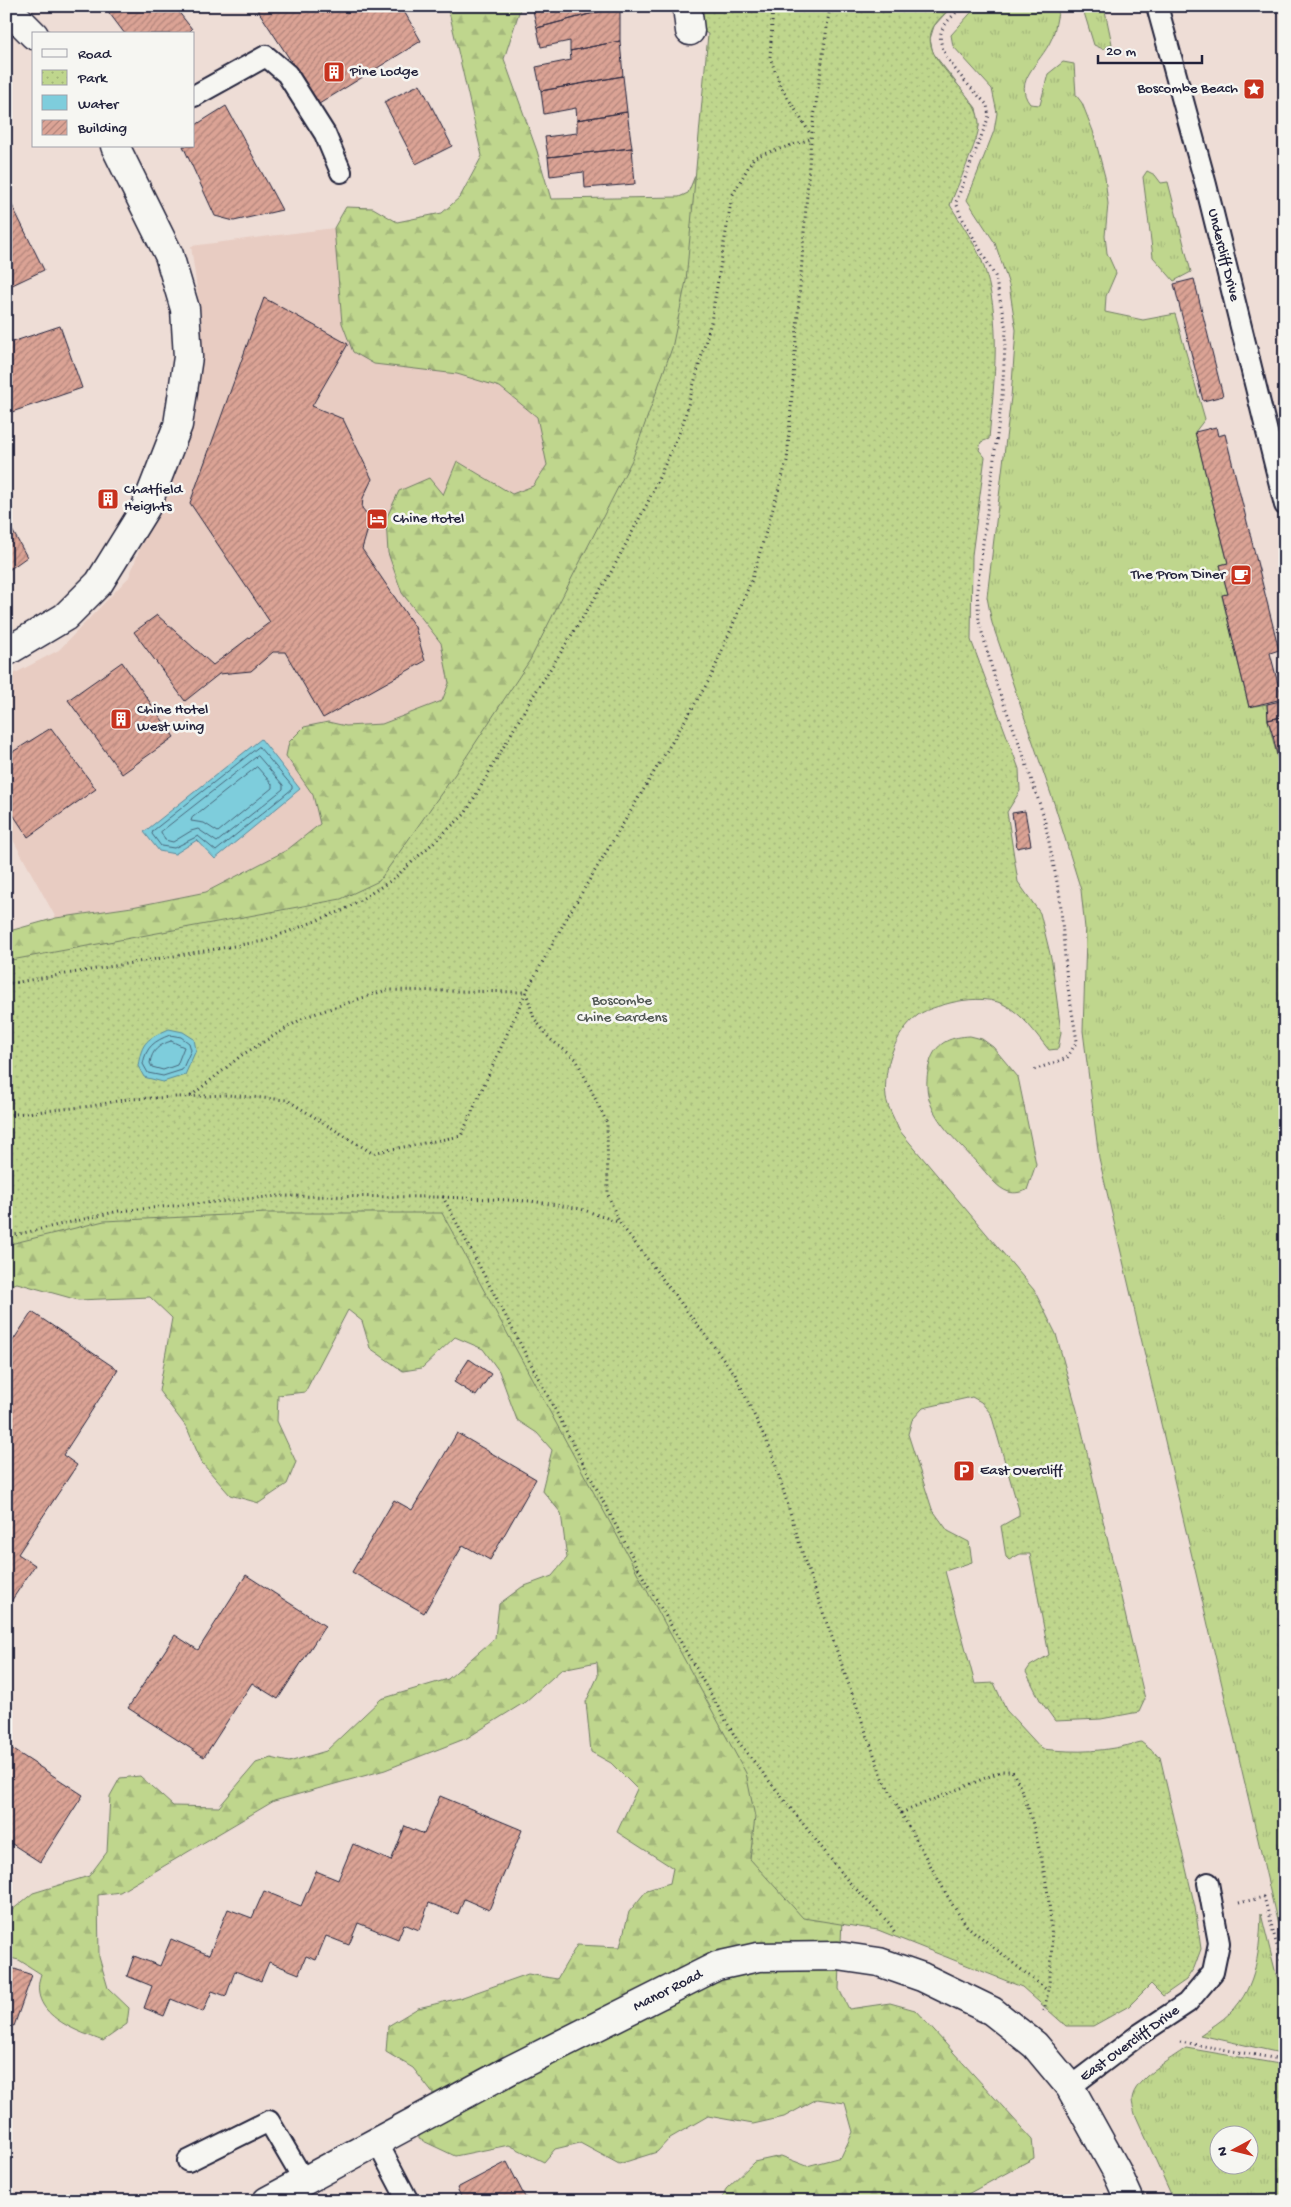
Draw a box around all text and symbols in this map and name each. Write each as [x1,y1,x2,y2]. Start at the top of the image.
legend [32,32,195,148]
scale bar [1098,32,1202,64]
text: 20 m [1106,43,1136,61]
text: Road [78,46,112,64]
building icon: Pine Lodge [322,60,346,84]
place label: Pine Lodge [349,63,419,81]
text: Park [77,70,108,88]
place icon: Boscombe Beach [1242,77,1266,101]
place label: Boscombe Beach [1136,80,1238,98]
text: Water [78,96,120,114]
text: Building [77,120,127,138]
street label: Undercliff Drive [1203,207,1243,303]
place label: Chatfield Heights [124,481,184,516]
building icon: Chatfield Heights [96,487,120,511]
hotel icon: Chine Hotel [365,507,389,531]
place label: Chine Hotel [393,510,464,528]
cafe icon: The Prom Diner [1229,563,1253,587]
place label: The Prom Diner [1130,566,1227,584]
place label: Chine Hotel West Wing [137,701,208,736]
building icon: Chine Hotel West Wing [109,707,133,731]
park label: Boscombe Chine Gardens [577,992,668,1027]
parking icon: East Overcliff [952,1459,976,1483]
place label: East Overcliff [980,1462,1064,1480]
street label: Manor Road [630,1965,707,2016]
street label: East Overcliff Drive [1077,2002,1183,2086]
north arrow [1208,2124,1258,2174]
text: N [1215,2146,1233,2157]

